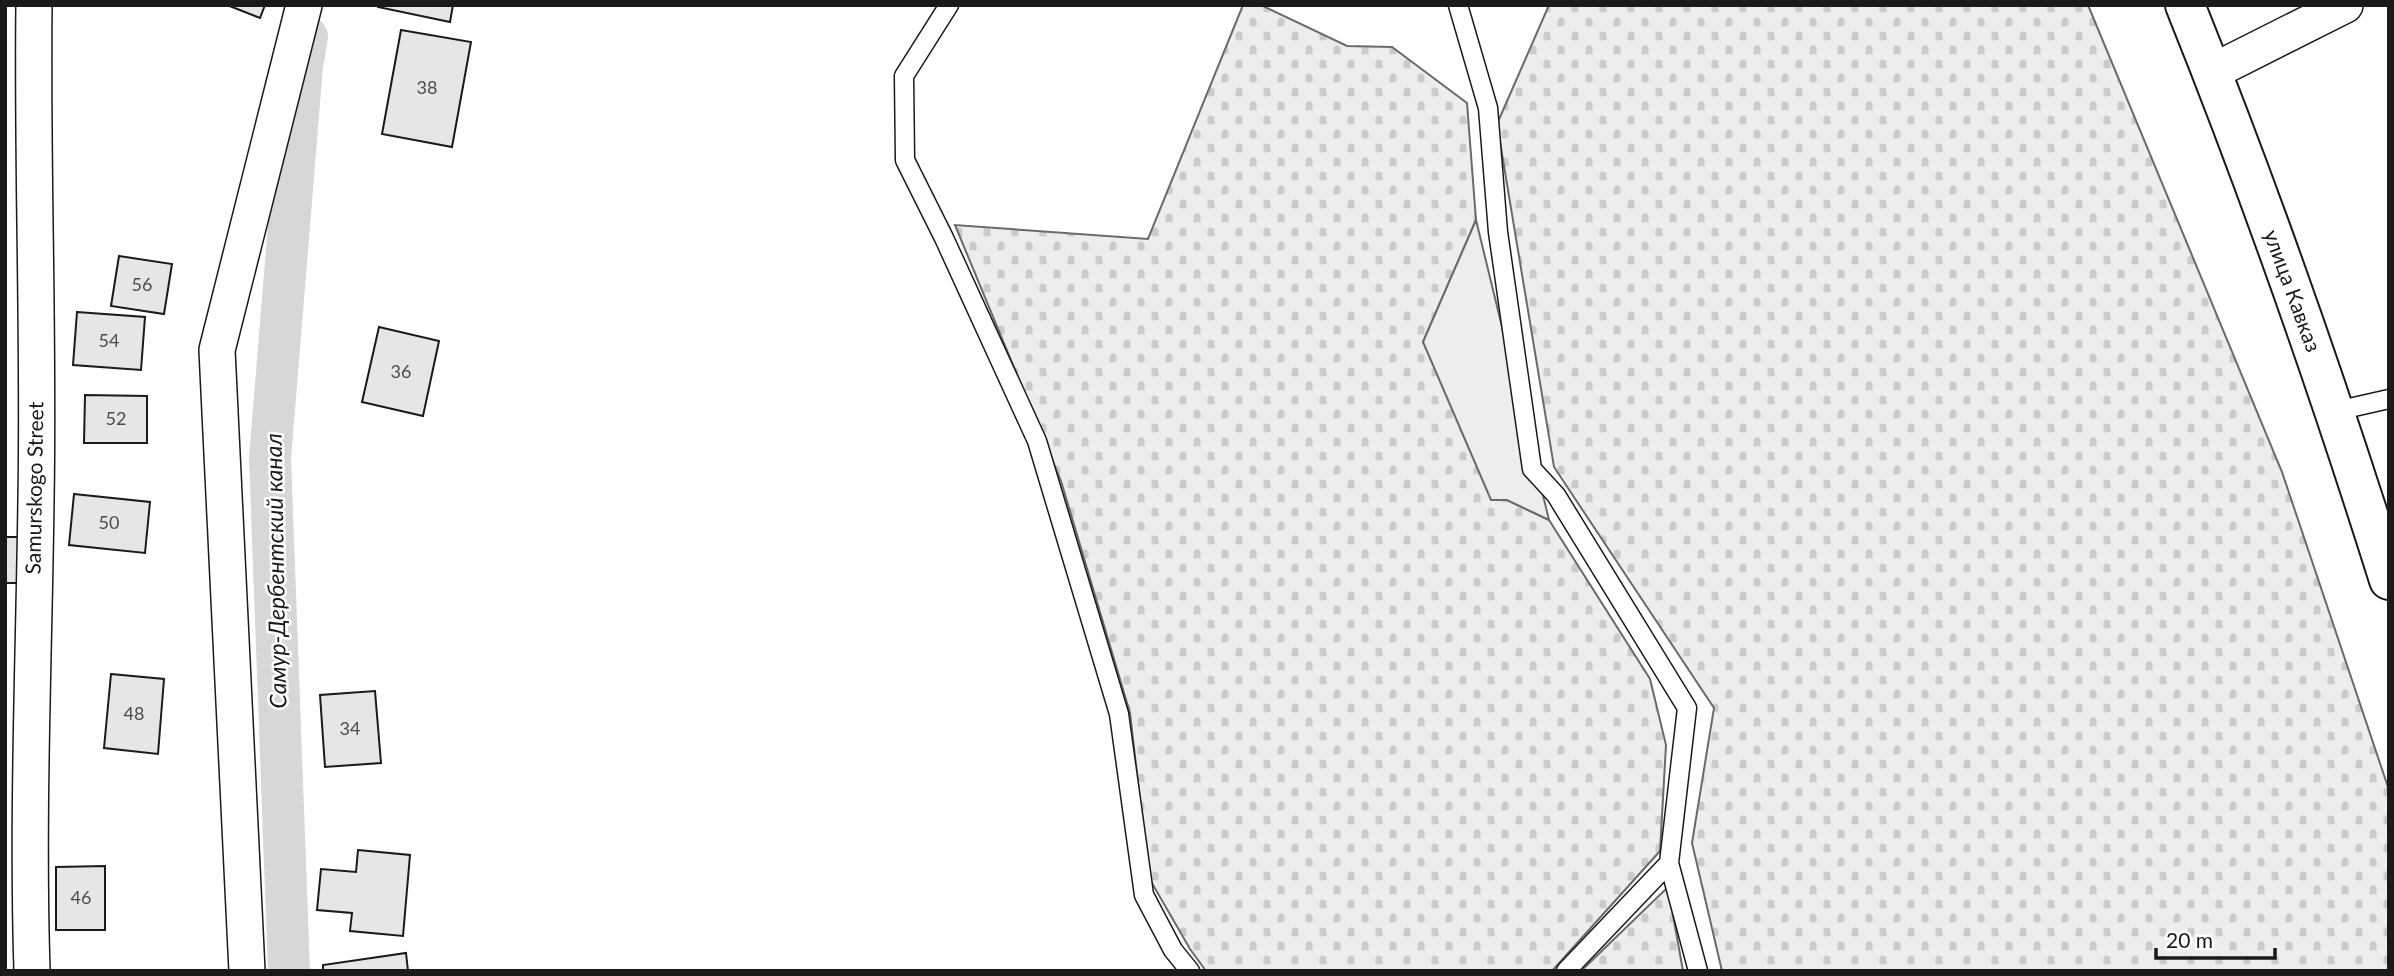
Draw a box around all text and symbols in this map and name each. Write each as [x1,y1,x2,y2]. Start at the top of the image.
house number: 38 [417,76,437,98]
street label: улица Кавказ [2260,226,2327,355]
house number: 56 [132,273,152,295]
house number: 54 [99,329,119,351]
house number: 36 [391,360,411,382]
street label: Samurskogo Street [19,401,48,574]
house number: 52 [106,407,126,429]
water label: Самур-Дербентский канал [259,433,291,709]
house number: 50 [99,511,119,533]
house number: 48 [124,702,144,724]
house number: 34 [340,717,360,739]
house number: 46 [71,886,91,908]
scale bar [2156,916,2275,960]
text: 20 m [2166,927,2213,952]

